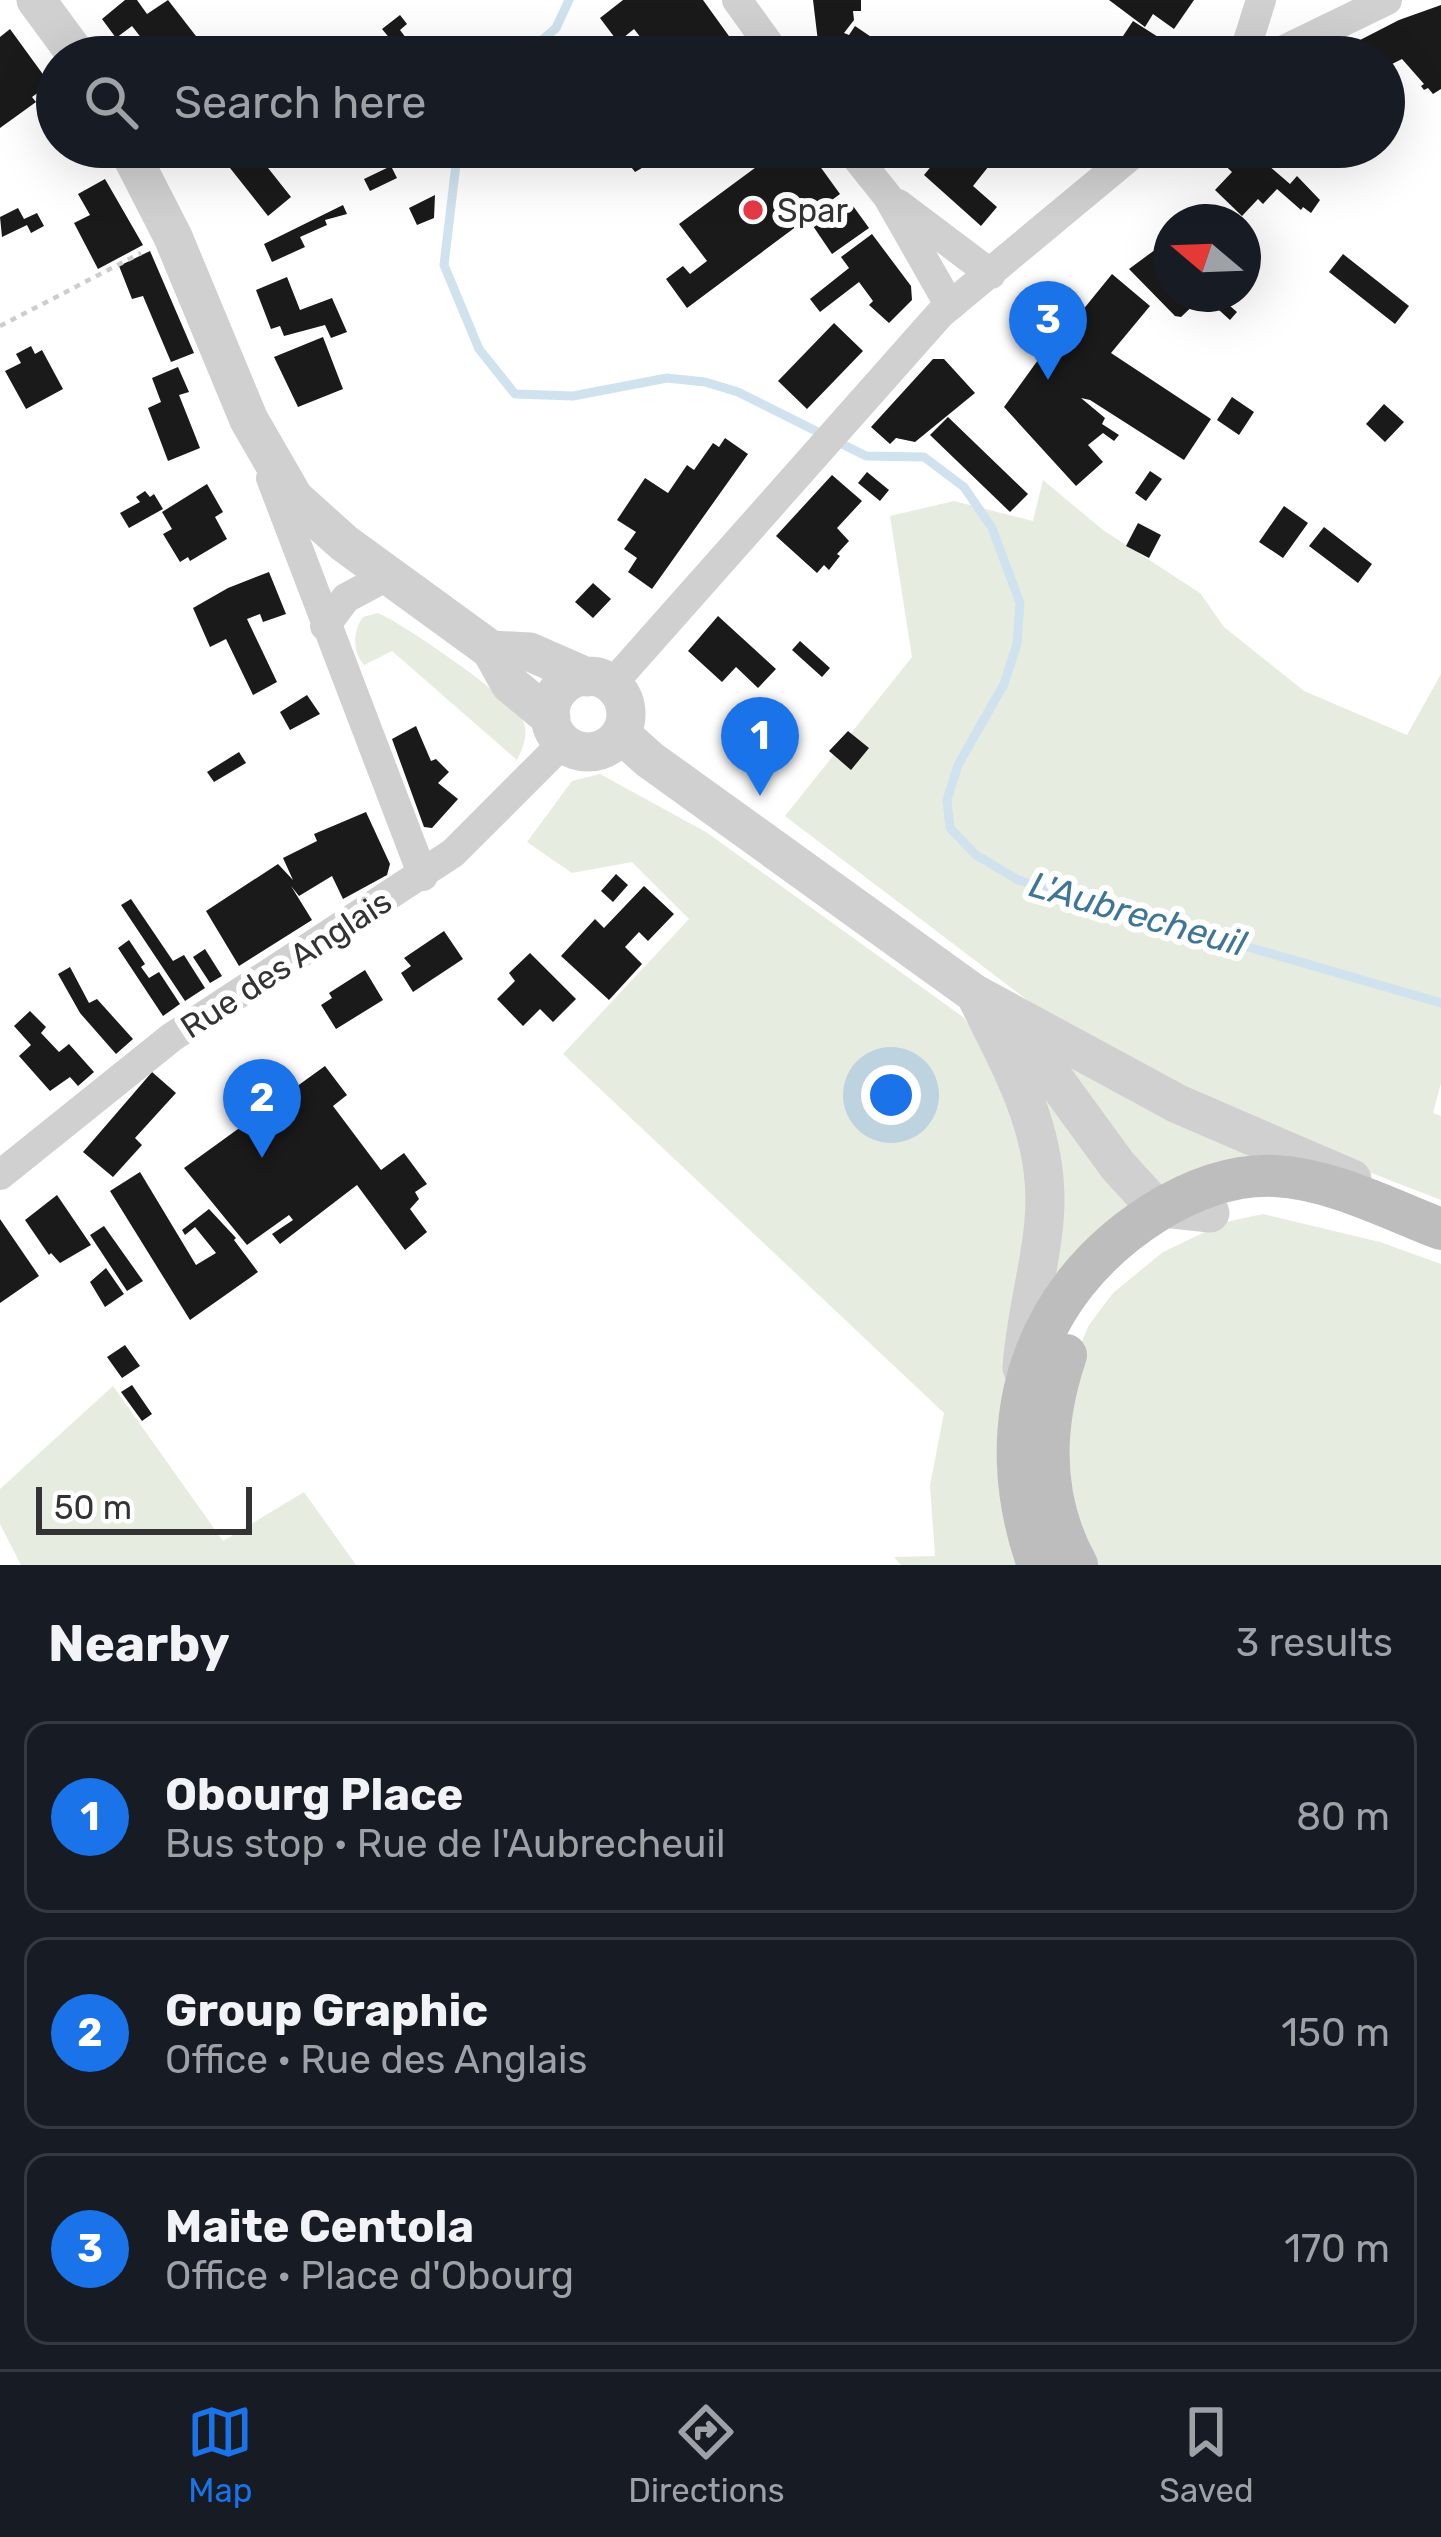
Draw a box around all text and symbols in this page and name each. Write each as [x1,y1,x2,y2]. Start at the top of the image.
search box [36,36,1405,168]
icon: search [78,69,144,135]
text: Search here [174,76,426,129]
place label: Spar [777,191,848,230]
marker: Spar [740,197,766,223]
north arrow [1153,204,1261,312]
pin: 3 [1009,281,1087,380]
pin: 1 [721,697,799,796]
water label: L'Aubrecheuil [1025,863,1252,966]
street label: Rue des Anglais [173,881,399,1047]
pin: 2 [223,1059,301,1158]
your location [861,1065,921,1125]
scale bar [36,1481,252,1534]
text: 50 m [54,1488,132,1527]
text: Nearby [48,1613,230,1674]
text: 3 results [1236,1620,1393,1666]
text: Obourg Place [165,1768,463,1821]
text: 1 [80,1794,100,1840]
text: 80 m [1296,1794,1390,1840]
text: Bus stop · Rue de l'Aubrecheuil [165,1821,725,1867]
text: Group Graphic [165,1984,488,2037]
text: 2 [77,2010,103,2056]
text: 150 m [1281,2010,1390,2056]
text: Office · Rue des Anglais [165,2037,587,2083]
text: Maite Centola [165,2200,474,2253]
text: 3 [77,2226,103,2272]
text: 170 m [1284,2226,1390,2272]
text: Office · Place d'Obourg [165,2253,574,2299]
tab: Map [187,2399,253,2510]
tab: Directions [628,2399,785,2510]
tab: Saved [1159,2399,1254,2510]

